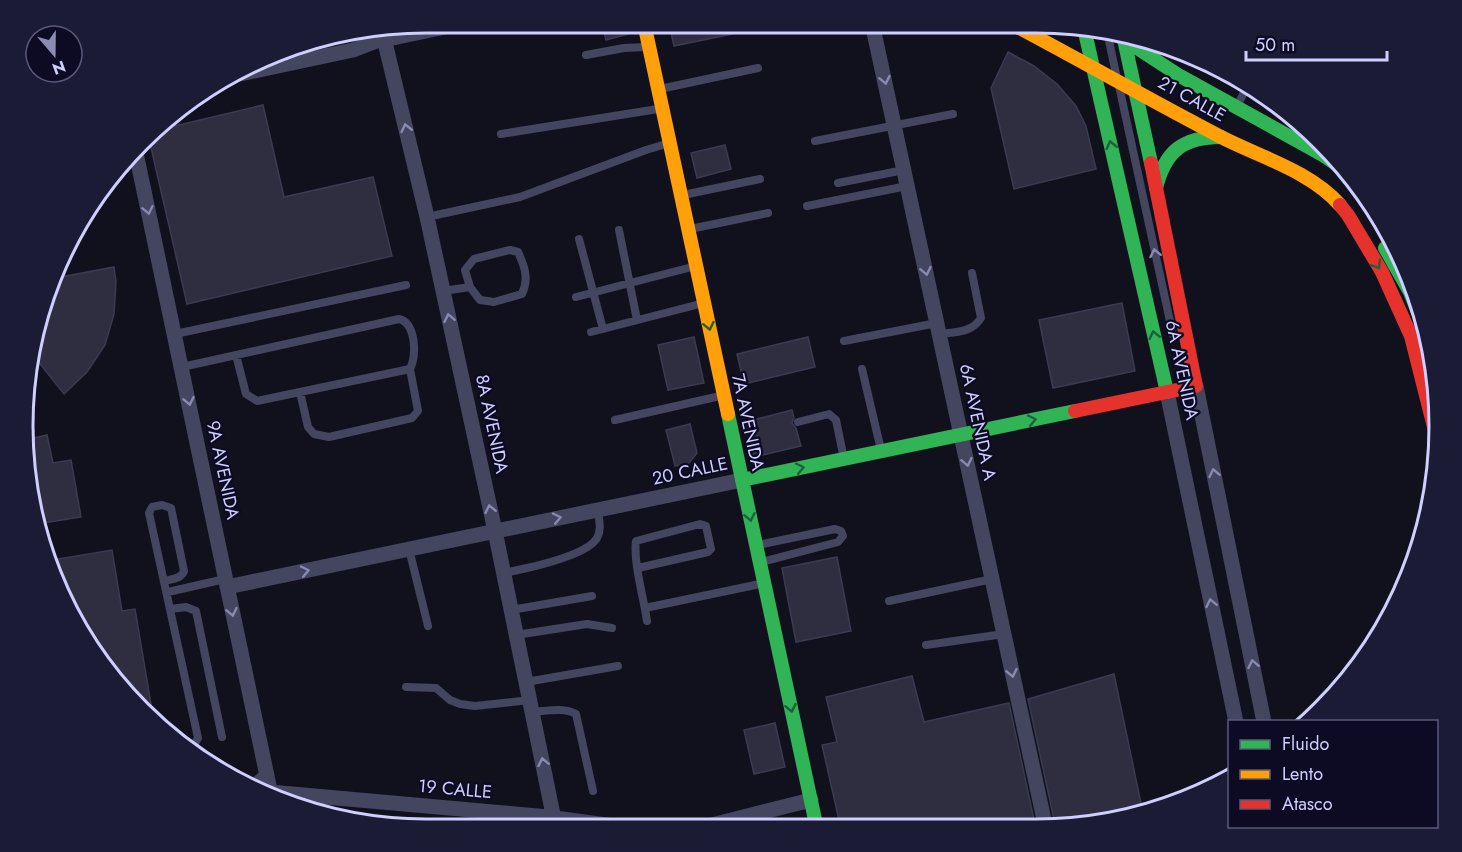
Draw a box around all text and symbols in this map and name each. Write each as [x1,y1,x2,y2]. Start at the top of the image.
north arrow [24,24,84,84]
scale bar [1246,24,1387,62]
text: 50 m [1255,32,1295,58]
text: N [49,55,69,81]
street label: 21 CALLE [1153,70,1231,128]
one-way arrow [877,75,890,85]
one-way arrow [400,123,413,133]
one-way arrow [1105,140,1118,150]
one-way arrow [141,205,154,215]
one-way arrow [1150,248,1163,258]
one-way arrow [1370,259,1382,269]
one-way arrow [918,266,931,276]
one-way arrow [443,314,456,324]
street label: 6A AVENIDA [1159,318,1205,422]
one-way arrow [702,321,715,331]
one-way arrow [1148,330,1161,340]
street label: 6A AVENIDA A [953,361,1003,483]
street label: 7A AVENIDA [725,371,771,473]
street label: 8A AVENIDA [469,372,515,476]
one-way arrow [182,396,195,406]
one-way arrow [1027,414,1037,427]
street label: 9A AVENIDA [200,418,246,522]
street label: 20 CALLE [650,450,730,492]
one-way arrow [959,456,972,466]
one-way arrow [794,462,804,475]
one-way arrow [1208,468,1221,478]
one-way arrow [485,504,498,514]
one-way arrow [552,512,562,525]
one-way arrow [743,512,756,522]
one-way arrow [299,565,309,578]
one-way arrow [1205,598,1218,608]
one-way arrow [225,607,238,617]
one-way arrow [1247,659,1260,669]
one-way arrow [1005,667,1018,677]
one-way arrow [784,702,797,712]
legend [1228,720,1438,828]
text: Fluido [1282,731,1330,757]
one-way arrow [537,757,550,767]
text: Lento [1282,761,1323,787]
street label: 19 CALLE [417,773,493,805]
text: Atasco [1282,791,1333,817]

